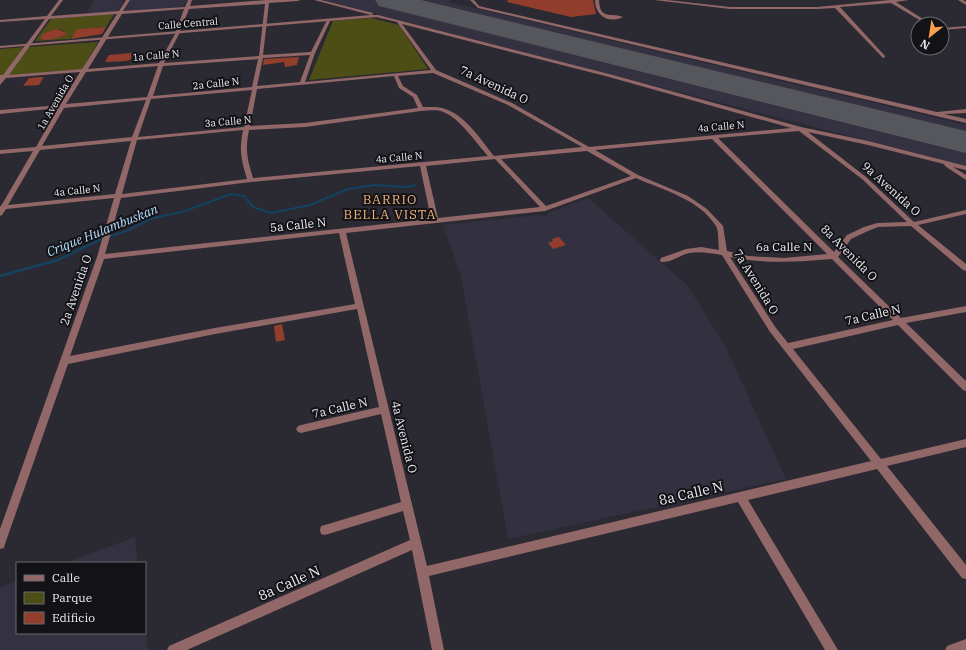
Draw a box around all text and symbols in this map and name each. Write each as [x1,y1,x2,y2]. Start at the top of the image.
street label: Calle Central [158,14,219,33]
north arrow [910,16,950,56]
text: N [917,36,932,53]
street label: 1a Calle N [132,47,180,64]
street label: 7a Avenida O [458,62,531,107]
street label: 1a Avenida O [34,72,76,132]
street label: 2a Calle N [192,75,240,92]
street label: 3a Calle N [204,113,252,130]
street label: 4a Calle N [697,118,745,135]
street label: 4a Calle N [375,149,423,166]
street label: 9a Avenida O [859,158,924,219]
street label: 4a Calle N [53,182,101,199]
district label: BARRIO BELLA VISTA [344,191,436,223]
water label: Crique Hulambuskan [44,200,161,261]
street label: 5a Calle N [269,214,327,235]
street label: 8a Avenida O [818,221,881,284]
street label: 6a Calle N [756,239,812,254]
street label: 7a Avenida O [730,246,782,317]
street label: 2a Avenida O [56,252,95,327]
street label: 7a Calle N [844,301,902,328]
street label: 7a Calle N [311,394,369,421]
street label: 4a Avenida O [388,399,421,475]
street label: 8a Calle N [657,477,725,509]
street label: 8a Calle N [255,561,323,605]
legend [16,562,146,634]
text: Calle [52,570,80,585]
text: Parque [52,590,92,605]
text: Edificio [52,610,95,625]

